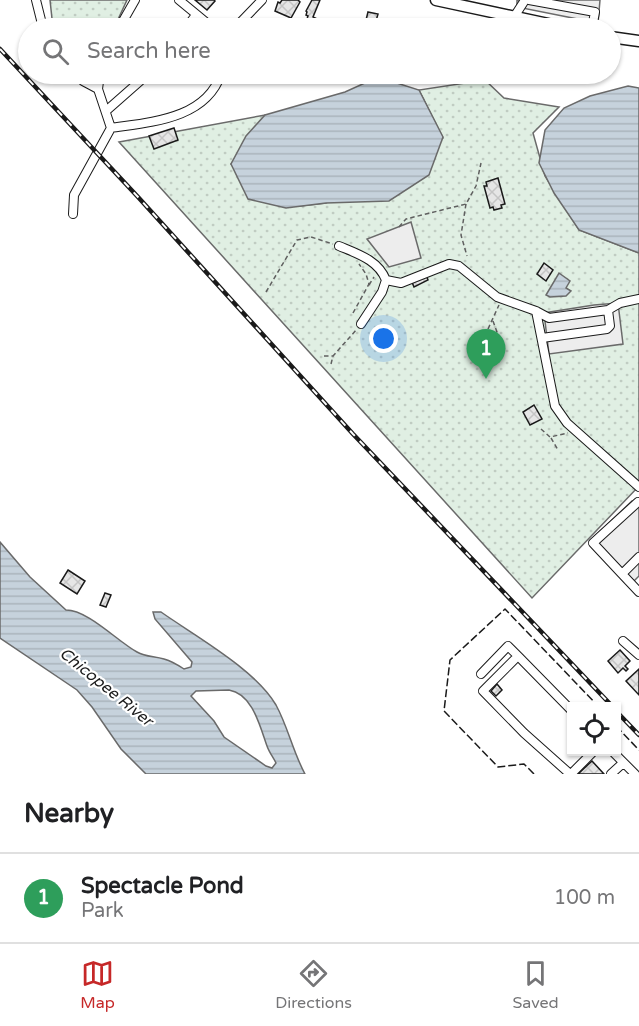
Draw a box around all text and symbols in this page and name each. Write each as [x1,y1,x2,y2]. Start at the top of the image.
search box [18,18,621,84]
icon: search [39,35,72,68]
text: Search here [87,38,211,64]
your location [369,324,398,353]
pin: 1 [466,330,506,379]
water label: Chicopee River [55,643,158,732]
map controls [567,702,621,756]
button: locate [567,702,621,756]
text: Nearby [24,798,114,829]
text: Spectacle Pond [81,873,244,899]
text: 1 [37,886,50,910]
text: 100 m [554,886,615,910]
text: Park [81,899,124,923]
tab: Map [80,957,115,1013]
tab: Directions [275,957,352,1013]
tab: Saved [512,957,559,1013]

